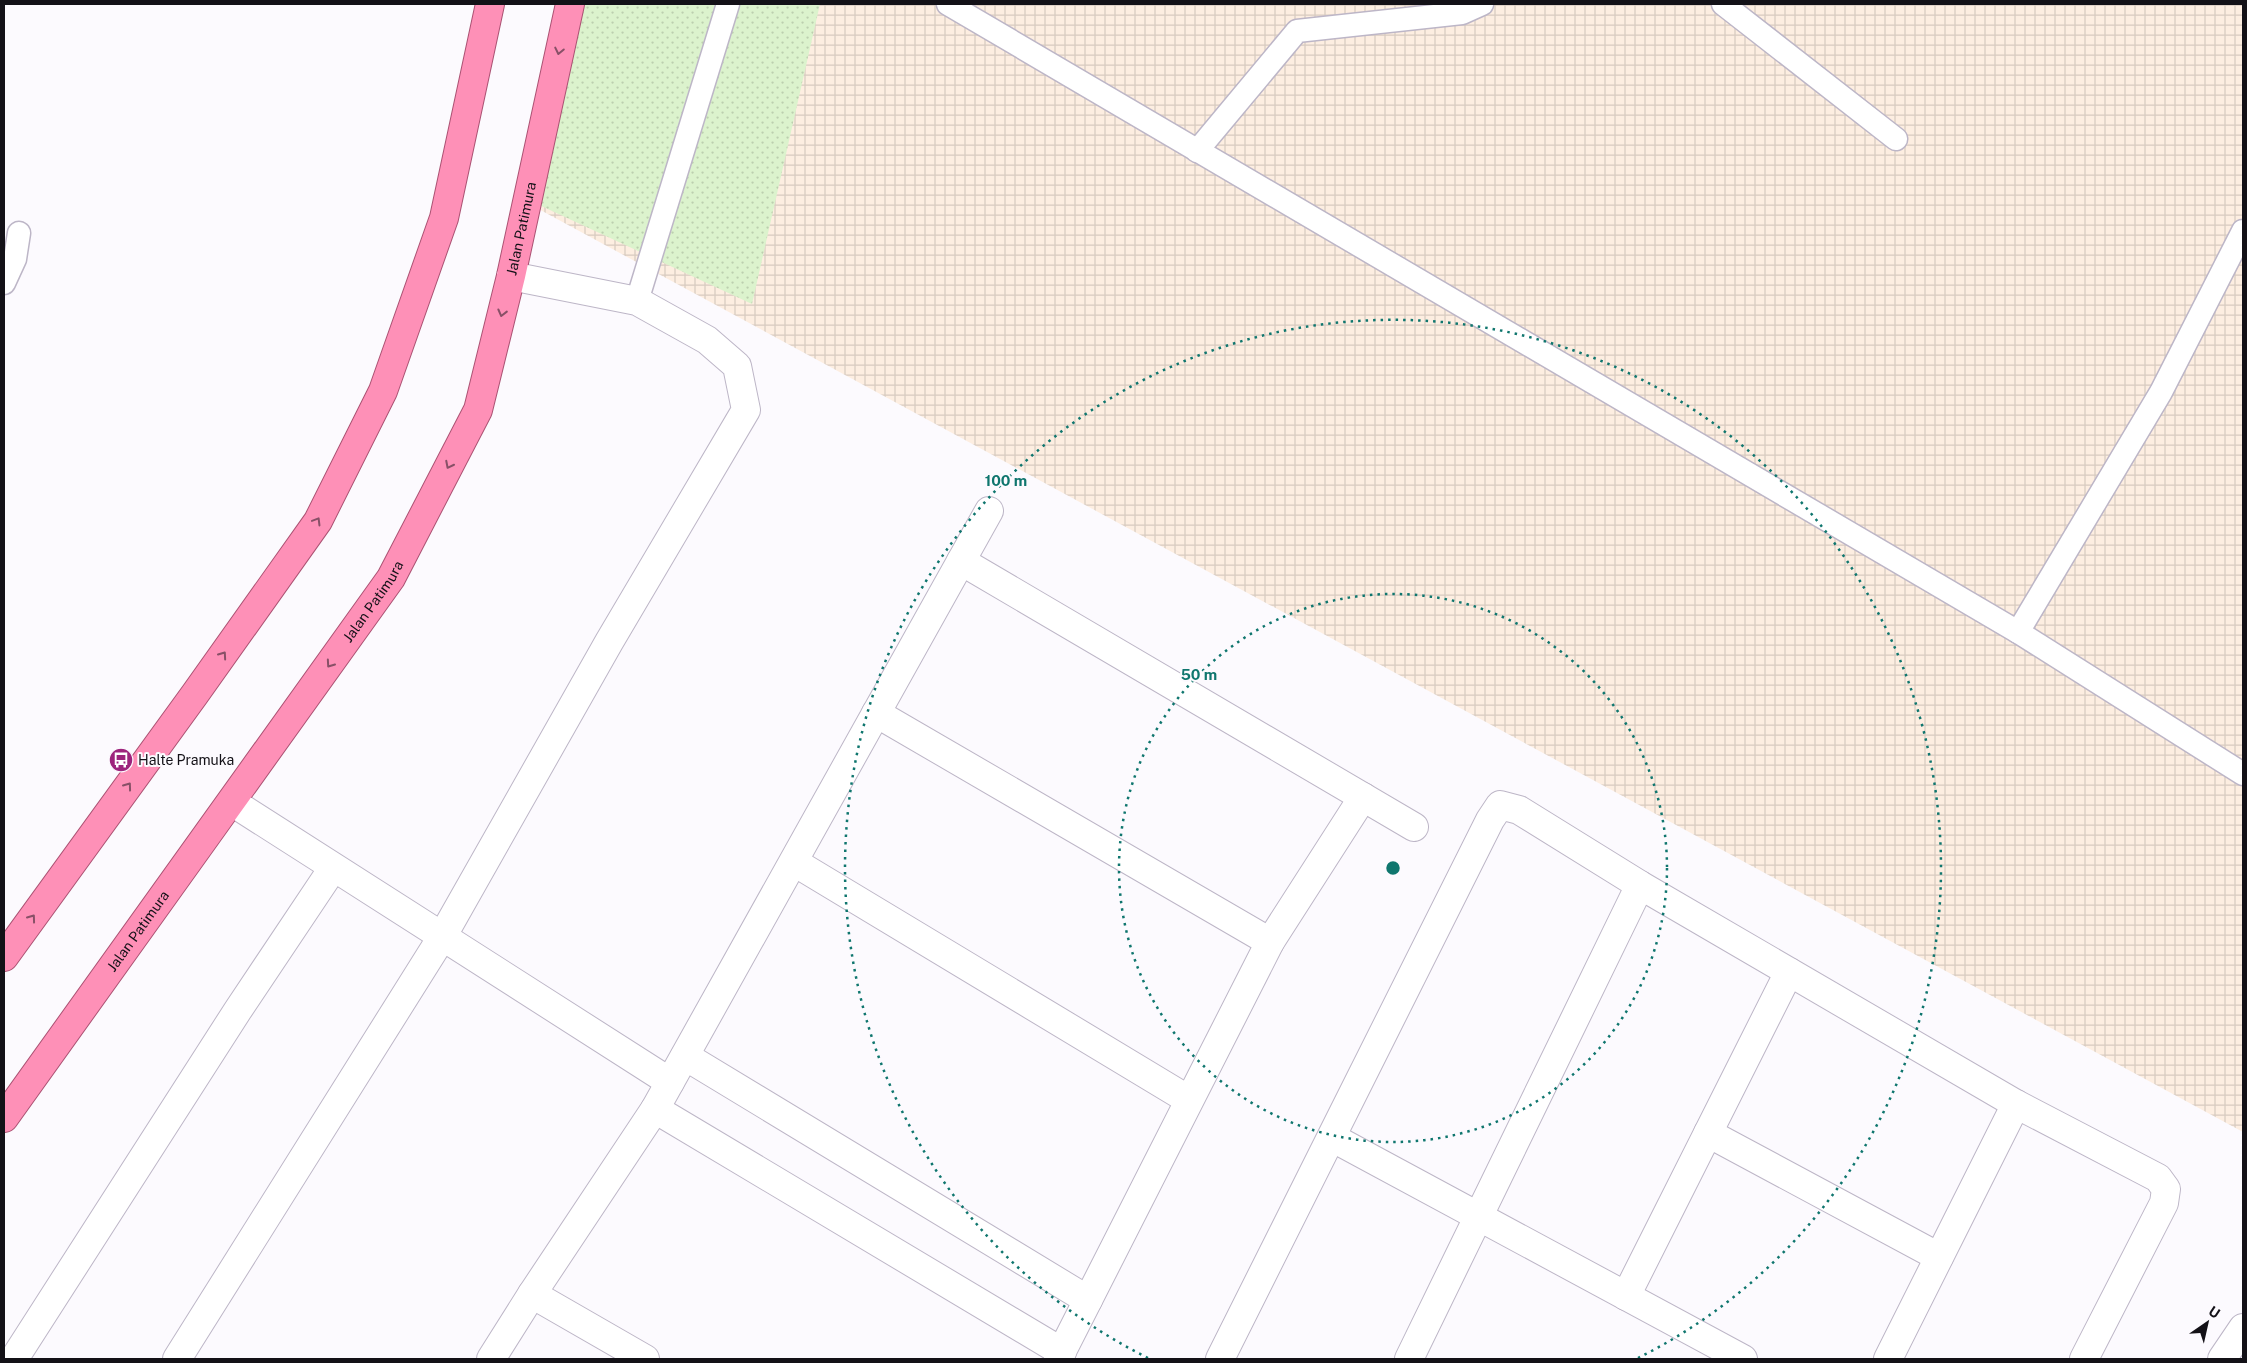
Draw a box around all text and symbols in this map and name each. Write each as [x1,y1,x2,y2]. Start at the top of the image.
one-way arrow [555,47,565,56]
street label: Jalan Patimura [503,180,539,277]
one-way arrow [497,308,508,317]
one-way arrow [445,460,455,469]
text: 100 m [985,472,1027,489]
one-way arrow [310,518,320,527]
street label: Jalan Patimura [340,558,406,645]
one-way arrow [217,651,226,660]
one-way arrow [327,658,336,668]
text: 50 m [1181,666,1217,683]
bus stop icon: Halte Pramuka [108,747,134,773]
place label: Halte Pramuka [138,752,234,768]
one-way arrow [122,782,131,792]
centre of rings [1384,859,1402,877]
street label: Jalan Patimura [104,888,172,974]
one-way arrow [27,915,35,924]
north arrow [2182,1298,2232,1348]
text: U [2206,1303,2223,1322]

